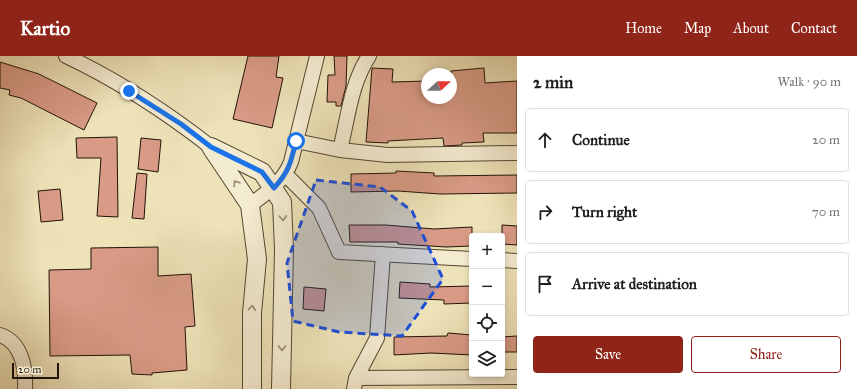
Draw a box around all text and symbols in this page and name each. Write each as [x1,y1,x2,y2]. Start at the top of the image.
text: Kartio [20,17,70,40]
text: Home [625,20,662,37]
text: Map [684,20,711,37]
text: About [733,20,769,37]
text: Contact [791,20,837,37]
north arrow [421,68,457,104]
text: 2 min [533,72,573,93]
text: Walk · 90 m [778,74,841,90]
route end [120,82,138,100]
icon: ahead [534,129,556,151]
text: Continue [572,131,630,149]
route start [287,132,305,150]
text: 20 m [812,132,840,148]
one-way arrow [233,180,241,187]
icon: right [534,201,556,223]
text: Turn right [572,203,637,221]
text: 70 m [812,204,840,220]
one-way arrow [279,215,288,221]
map controls [469,233,505,377]
button: + [469,233,505,269]
button: − [469,269,505,305]
icon: arrive [534,273,556,295]
text: Arrive at destination [572,275,697,293]
one-way arrow [248,305,257,311]
button: locate [469,305,505,341]
button: Save [533,336,683,373]
button: Share [691,336,841,373]
button: layers [469,341,505,377]
one-way arrow [278,345,286,351]
scale bar [12,361,59,380]
text: 20 m [18,363,41,376]

